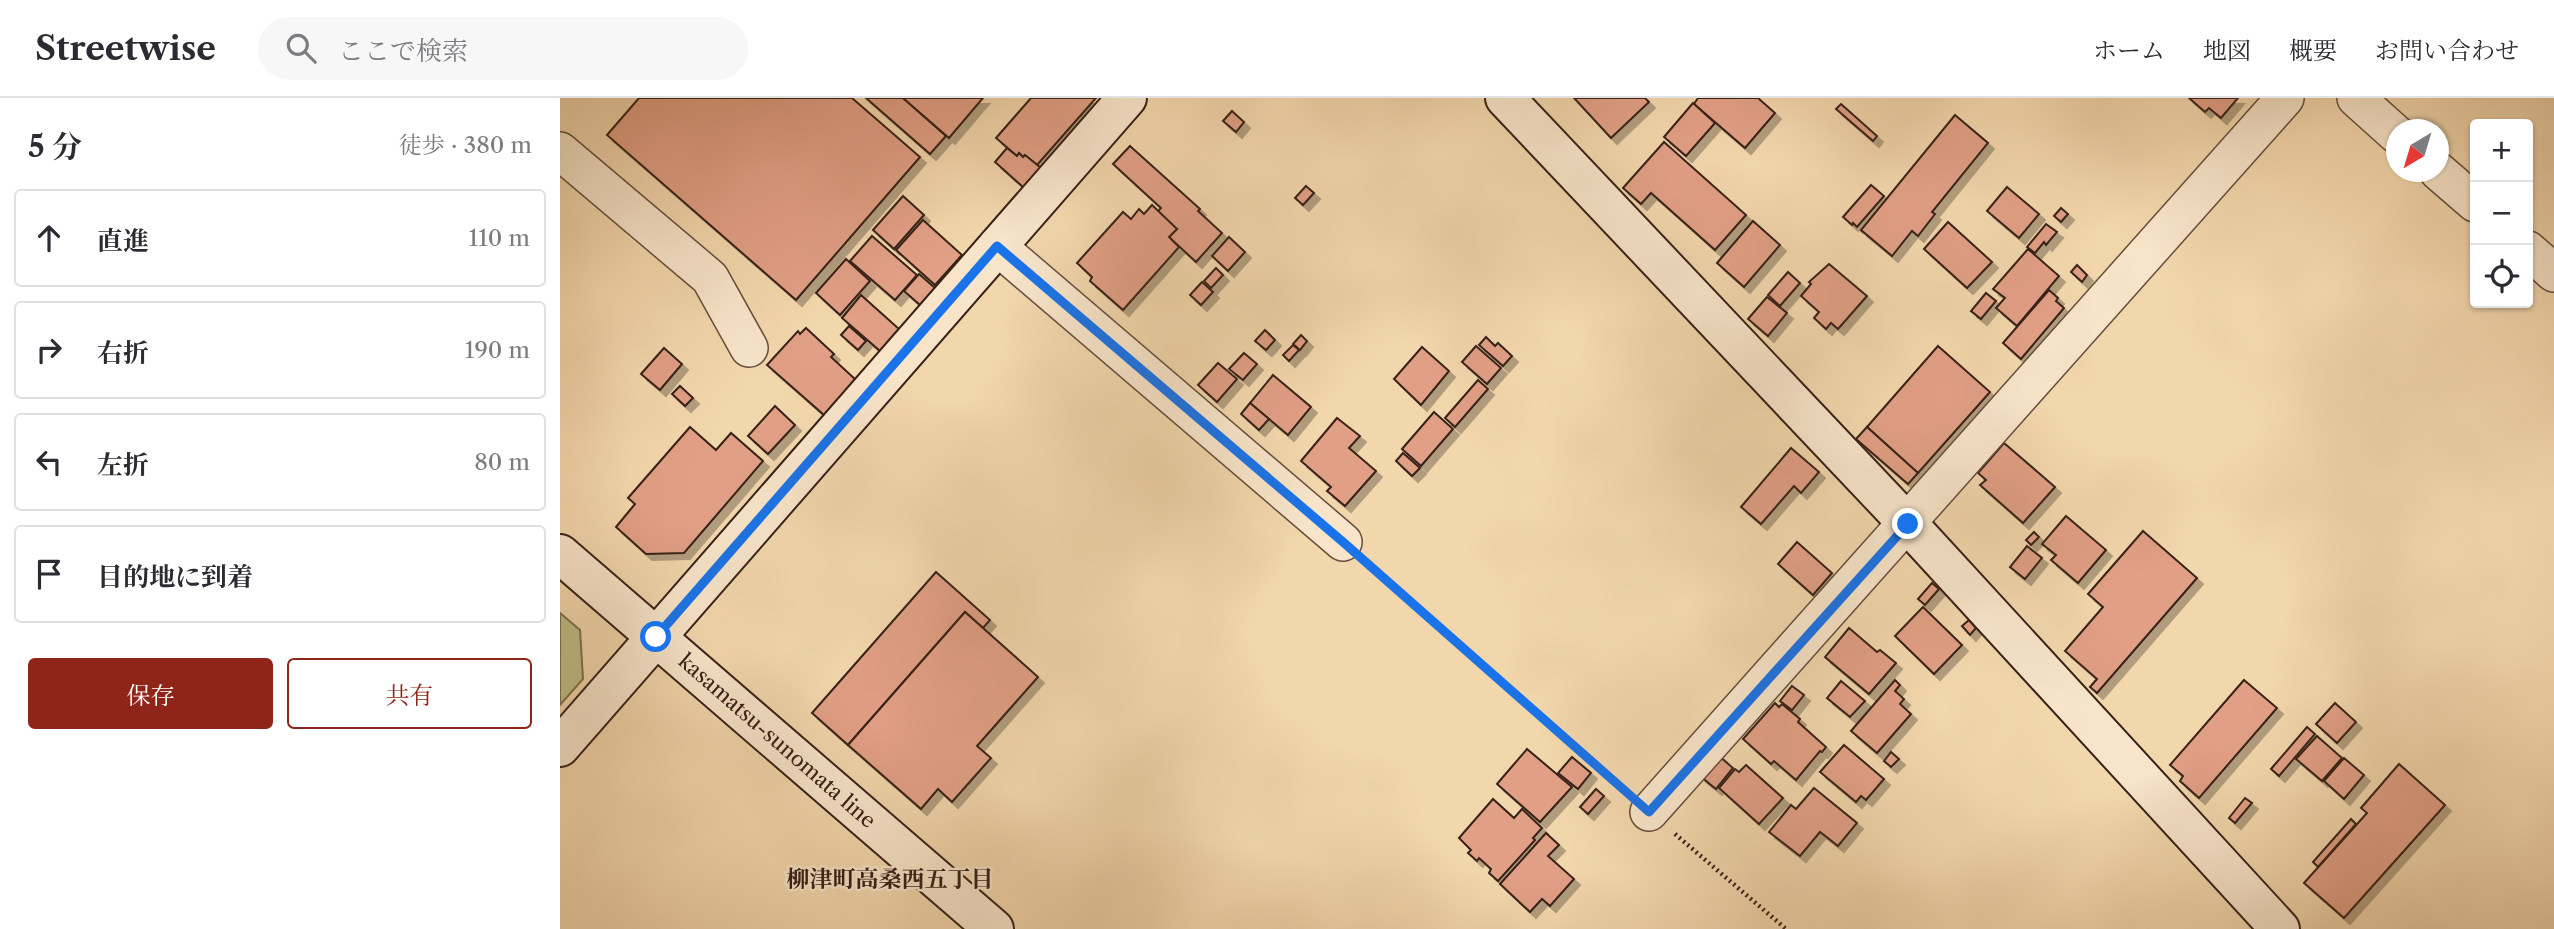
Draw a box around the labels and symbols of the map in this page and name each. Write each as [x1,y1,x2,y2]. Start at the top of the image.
north arrow [2386,119,2449,182]
route end [1892,508,1923,539]
route start [640,621,671,652]
street label: kasamatsu-sunomata line [674,648,881,833]
district label: 柳津町高桑西五丁目 [787,865,994,893]

